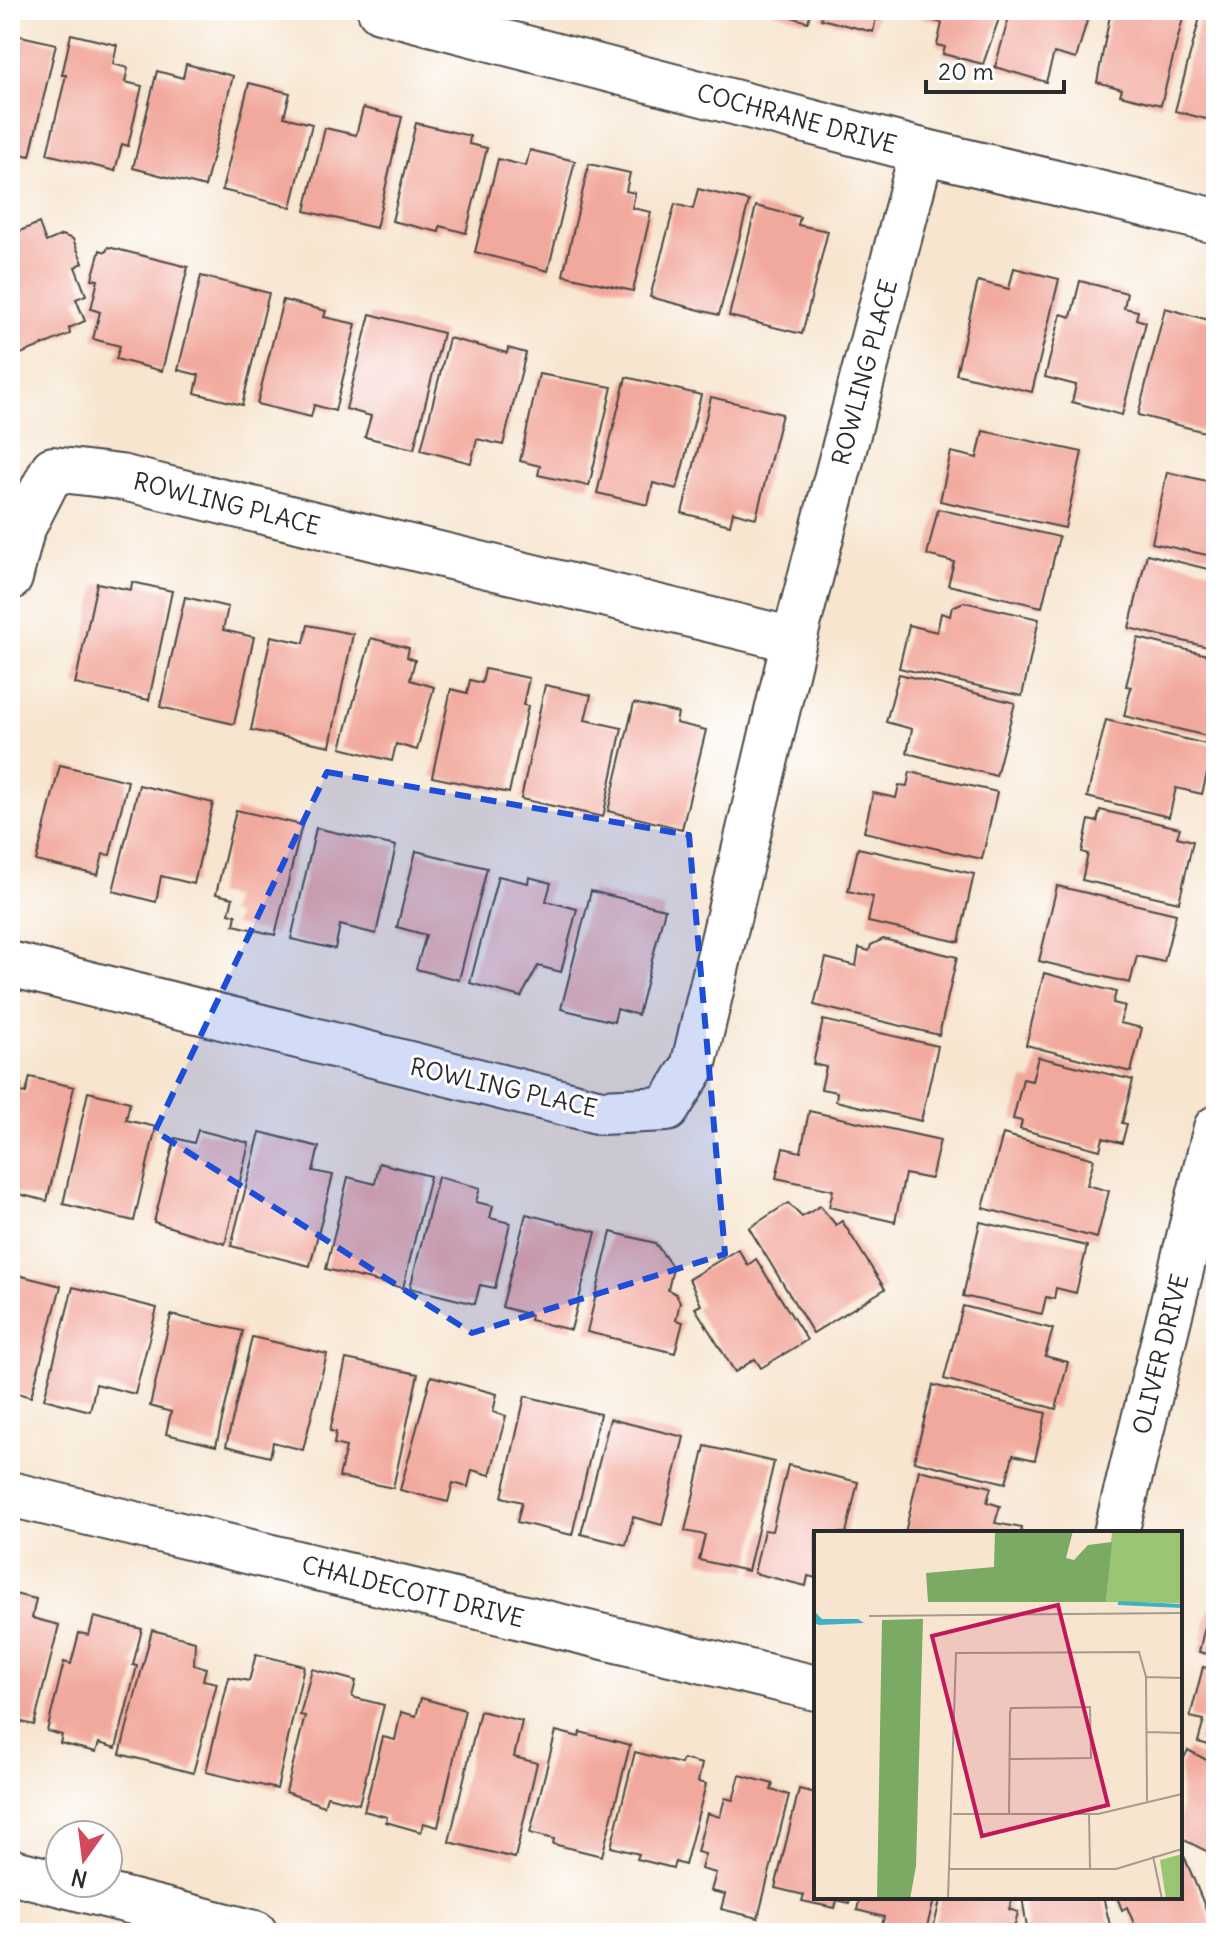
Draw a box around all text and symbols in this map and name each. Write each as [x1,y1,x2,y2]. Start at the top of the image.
scale bar [926,44,1064,94]
text: 20 m [938,56,994,86]
street label: COCHRANE DRIVE [694,77,900,159]
street label: ROWLING PLACE [825,276,903,468]
street label: ROWLING PLACE [131,465,323,541]
street label: ROWLING PLACE [408,1051,600,1123]
street label: OLIVER DRIVE [1126,1271,1194,1437]
inset map [814,1531,1182,1899]
street label: CHALDECOTT DRIVE [299,1549,527,1633]
north arrow [44,1819,124,1899]
text: N [68,1863,90,1894]

